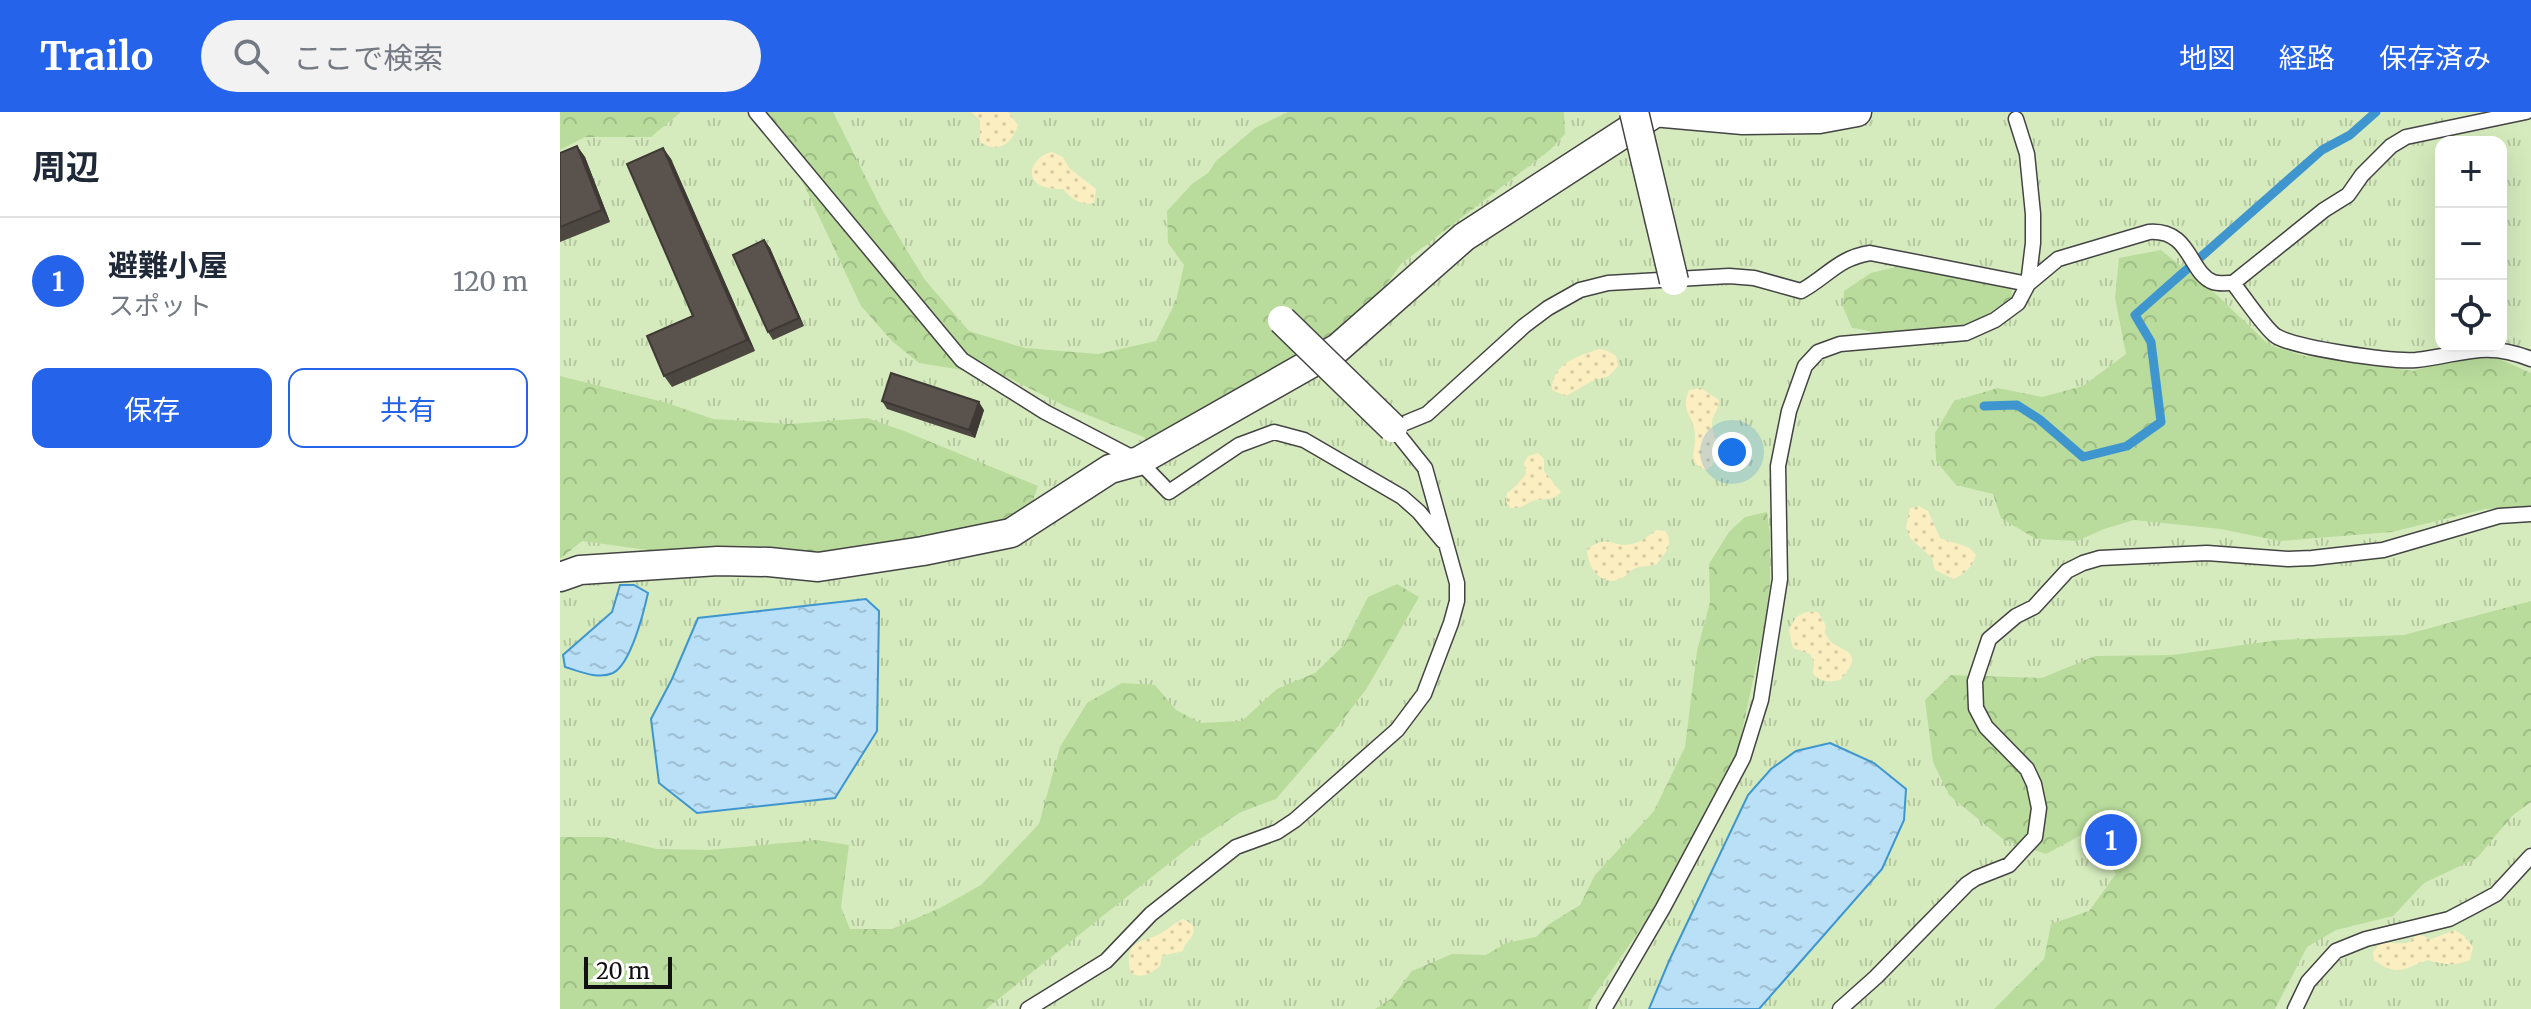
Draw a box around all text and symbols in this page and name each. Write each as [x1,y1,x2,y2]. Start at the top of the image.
search box [201,20,761,92]
text: Trailo [40,33,153,80]
icon: search [229,34,273,78]
text: ここで検索 [293,39,443,77]
text: 地図 [2179,40,2235,76]
text: 経路 [2279,40,2335,76]
text: 保存済み [2379,40,2491,76]
map controls [2435,136,2507,352]
button: + [2435,136,2507,208]
text: 周辺 [32,146,100,188]
button: − [2435,208,2507,280]
text: 避難小屋 [108,246,228,284]
text: 1 [52,265,64,298]
text: 120 m [453,265,528,298]
button: locate [2435,280,2507,352]
text: スポット [108,289,212,322]
button: 保存 [32,368,272,448]
button: 共有 [288,368,528,448]
your location [1712,432,1752,472]
pin: 1 [2085,810,2137,870]
scale bar [584,953,672,989]
text: 20 m [596,957,650,985]

